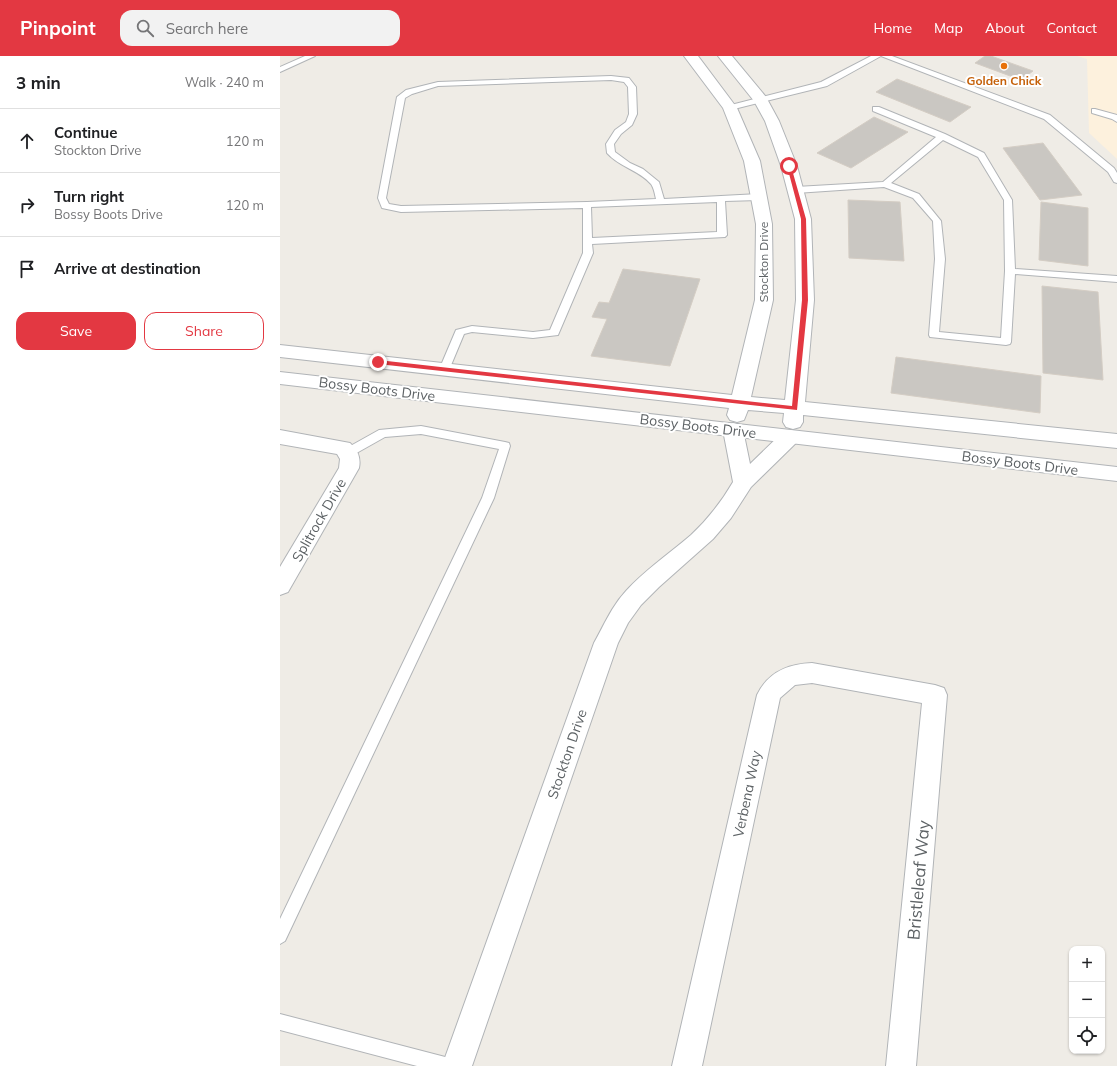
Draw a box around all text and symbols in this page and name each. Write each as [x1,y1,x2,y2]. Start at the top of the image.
search box [120,10,400,46]
text: Pinpoint [20,16,96,40]
icon: search [134,17,156,39]
text: Search here [166,19,248,38]
text: Home [873,19,912,37]
text: Map [934,19,963,37]
text: About [985,19,1025,37]
text: Contact [1047,19,1097,37]
marker: Golden Chick [999,61,1009,71]
text: 3 min [16,72,61,93]
place label: Golden Chick [967,73,1042,88]
text: Walk · 240 m [185,74,264,90]
text: Continue [54,123,117,142]
icon: ahead [16,130,38,152]
text: 120 m [226,133,264,149]
text: Stockton Drive [54,142,141,158]
route start [780,157,798,175]
text: Turn right [54,187,124,206]
icon: right [16,194,38,216]
text: 120 m [226,197,264,213]
text: Bossy Boots Drive [54,206,163,222]
street label: Stockton Drive [756,222,771,302]
icon: arrive [16,258,38,280]
text: Arrive at destination [54,259,201,278]
button: Save [16,312,136,350]
button: Share [144,312,264,350]
route end [369,353,387,371]
street label: Bossy Boots Drive [318,373,436,405]
street label: Bossy Boots Drive [639,410,757,442]
street label: Bossy Boots Drive [961,447,1079,479]
street label: Splitrock Drive [288,475,350,565]
street label: Stockton Drive [543,707,591,801]
street label: Verbena Way [729,748,765,839]
street label: Bristleleaf Way [902,819,935,941]
map controls [1069,946,1105,1054]
button: + [1069,946,1105,982]
button: − [1069,982,1105,1018]
button: locate [1069,1018,1105,1054]

